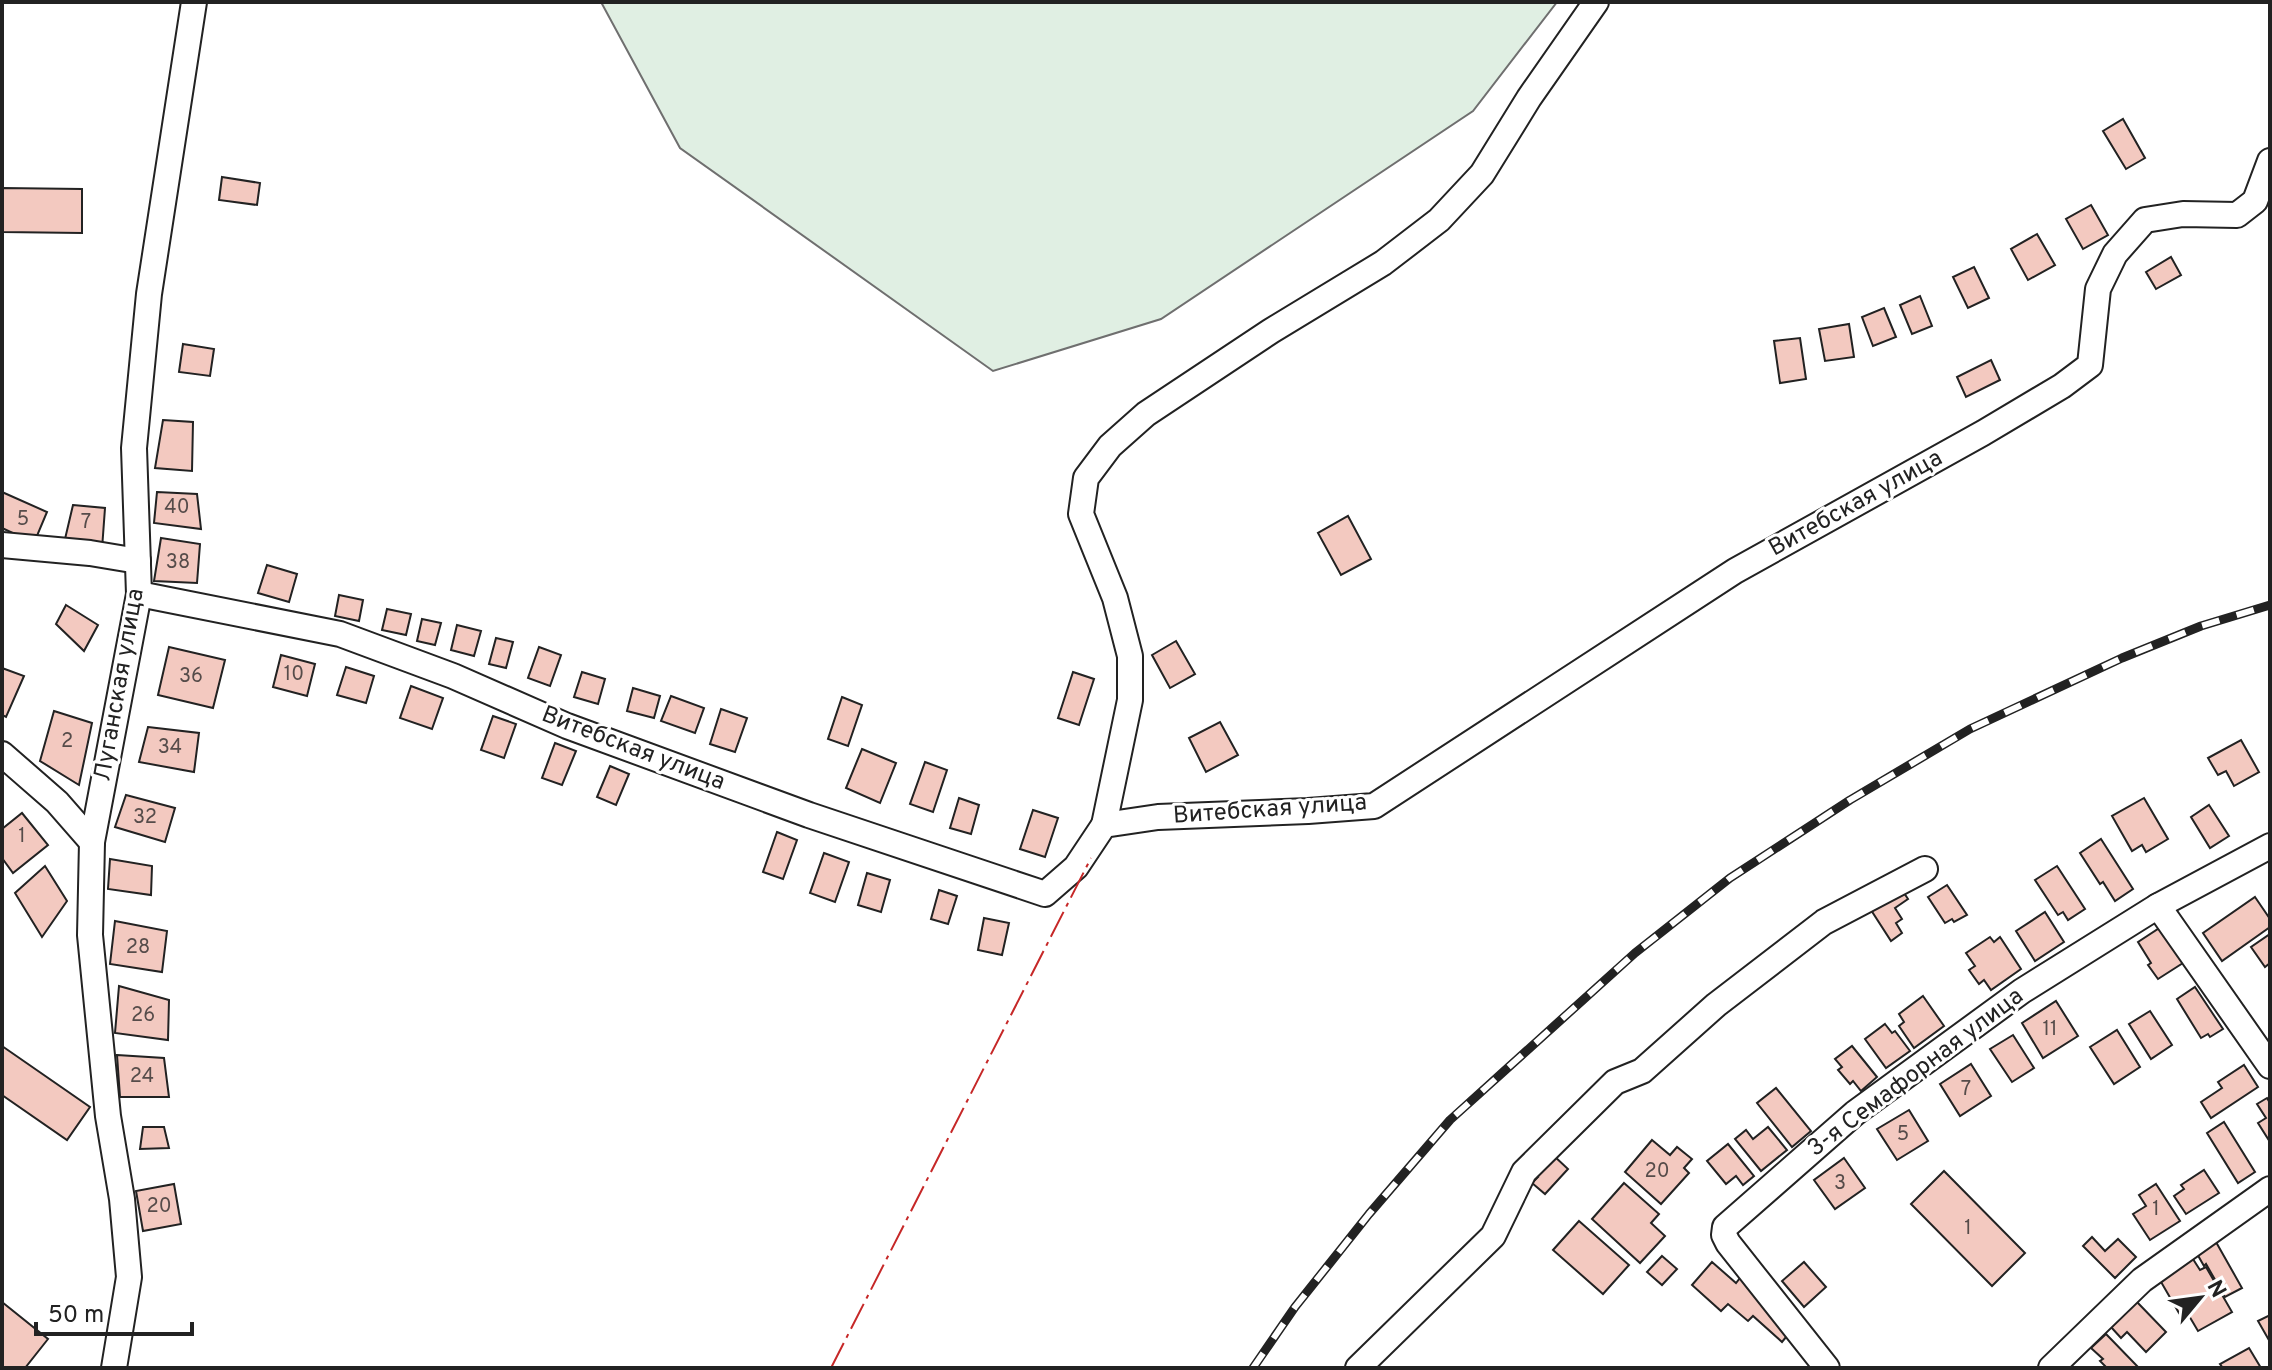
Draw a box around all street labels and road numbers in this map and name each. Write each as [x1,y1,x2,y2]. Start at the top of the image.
street label: Витебская улица [1764,444,1948,564]
street label: Луганская улица [88,586,152,784]
street label: Витебская улица [537,700,729,798]
street label: Витебская улица [1172,788,1368,832]
street label: 3-я Семафорная улица [1802,982,2030,1164]

